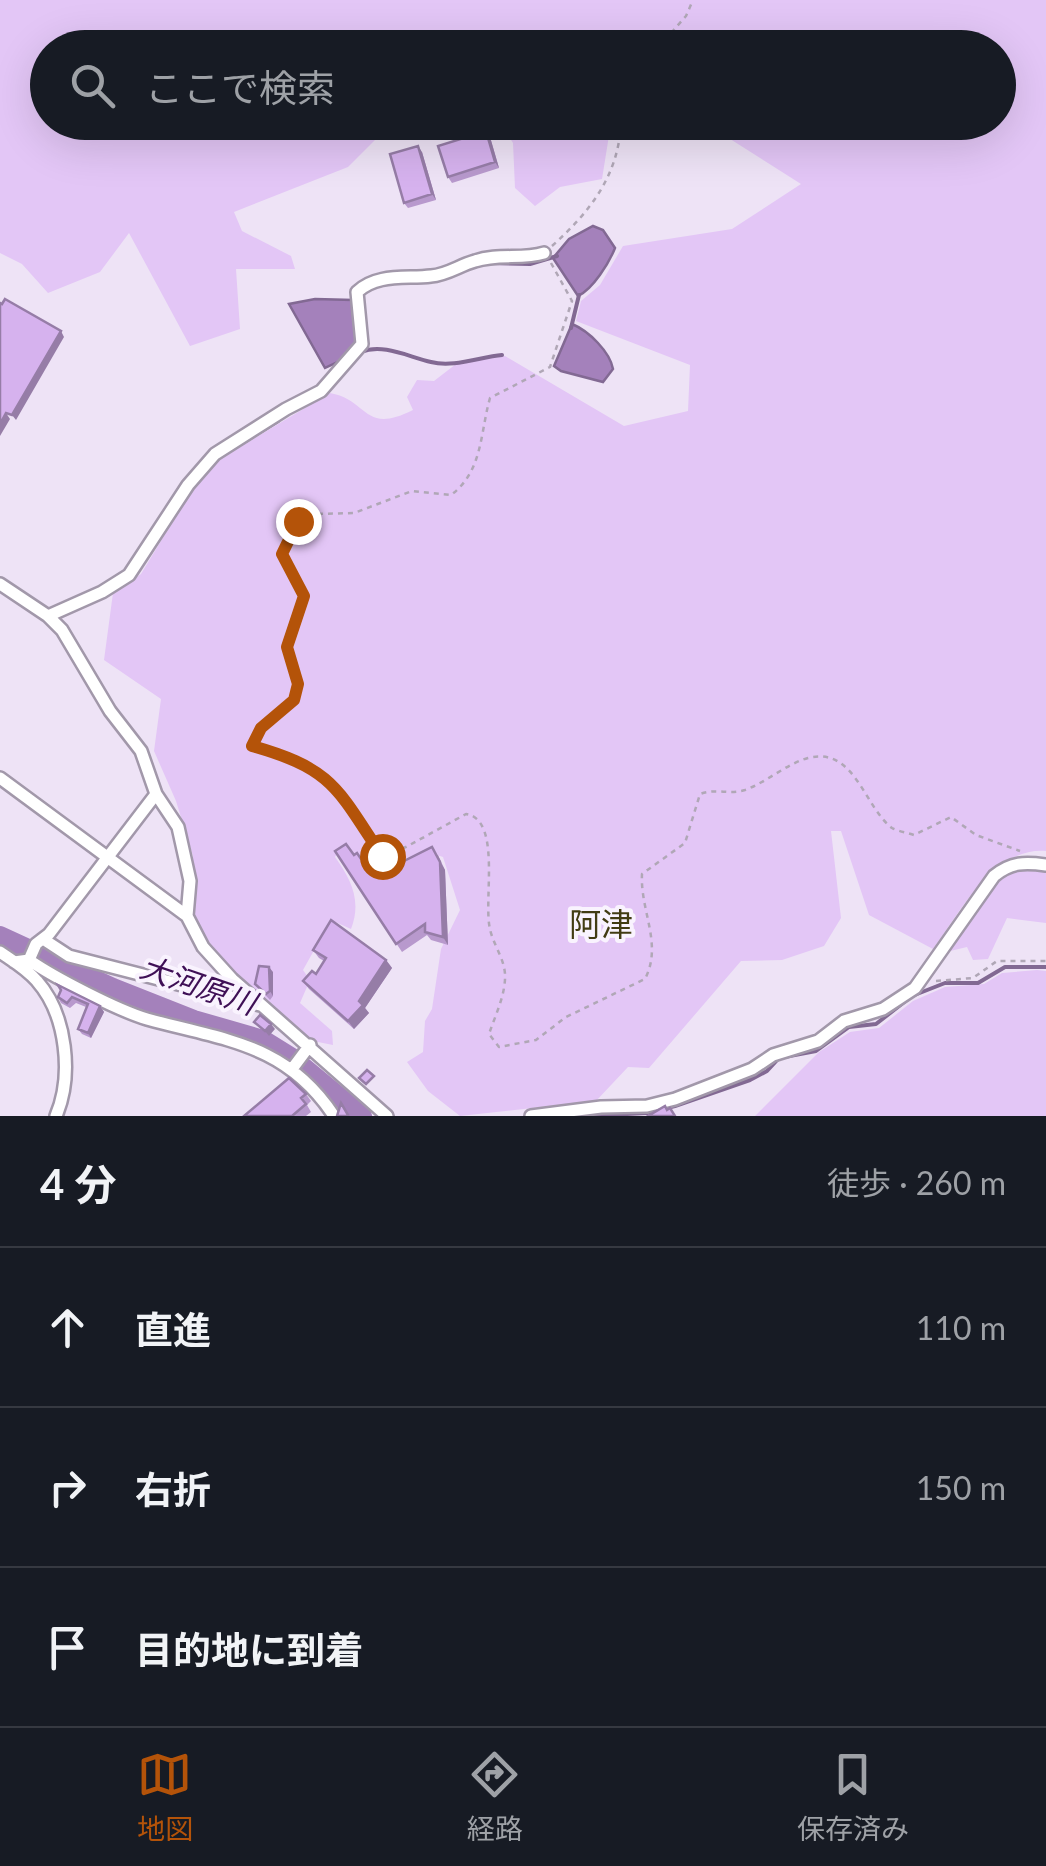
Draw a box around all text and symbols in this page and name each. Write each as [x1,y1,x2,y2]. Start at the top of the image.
search box [30,30,1016,140]
icon: search [65,58,120,113]
text: ここで検索 [145,64,335,110]
route end [276,499,322,545]
route start [360,834,406,880]
district label: 阿津 [569,904,633,943]
water label: 大河原川 [136,948,264,1022]
text: 4 分 [40,1159,117,1209]
text: 徒歩 · 260 m [827,1163,1006,1202]
icon: ahead [40,1300,95,1355]
text: 直進 [135,1306,211,1352]
text: 110 m [916,1308,1006,1347]
icon: right [40,1460,95,1515]
text: 右折 [135,1466,211,1512]
text: 150 m [916,1468,1006,1507]
icon: arrive [40,1620,95,1675]
text: 目的地に到着 [135,1626,363,1672]
tab: 地図 [137,1747,193,1847]
tab: 経路 [467,1747,523,1847]
tab: 保存済み [797,1747,909,1847]

